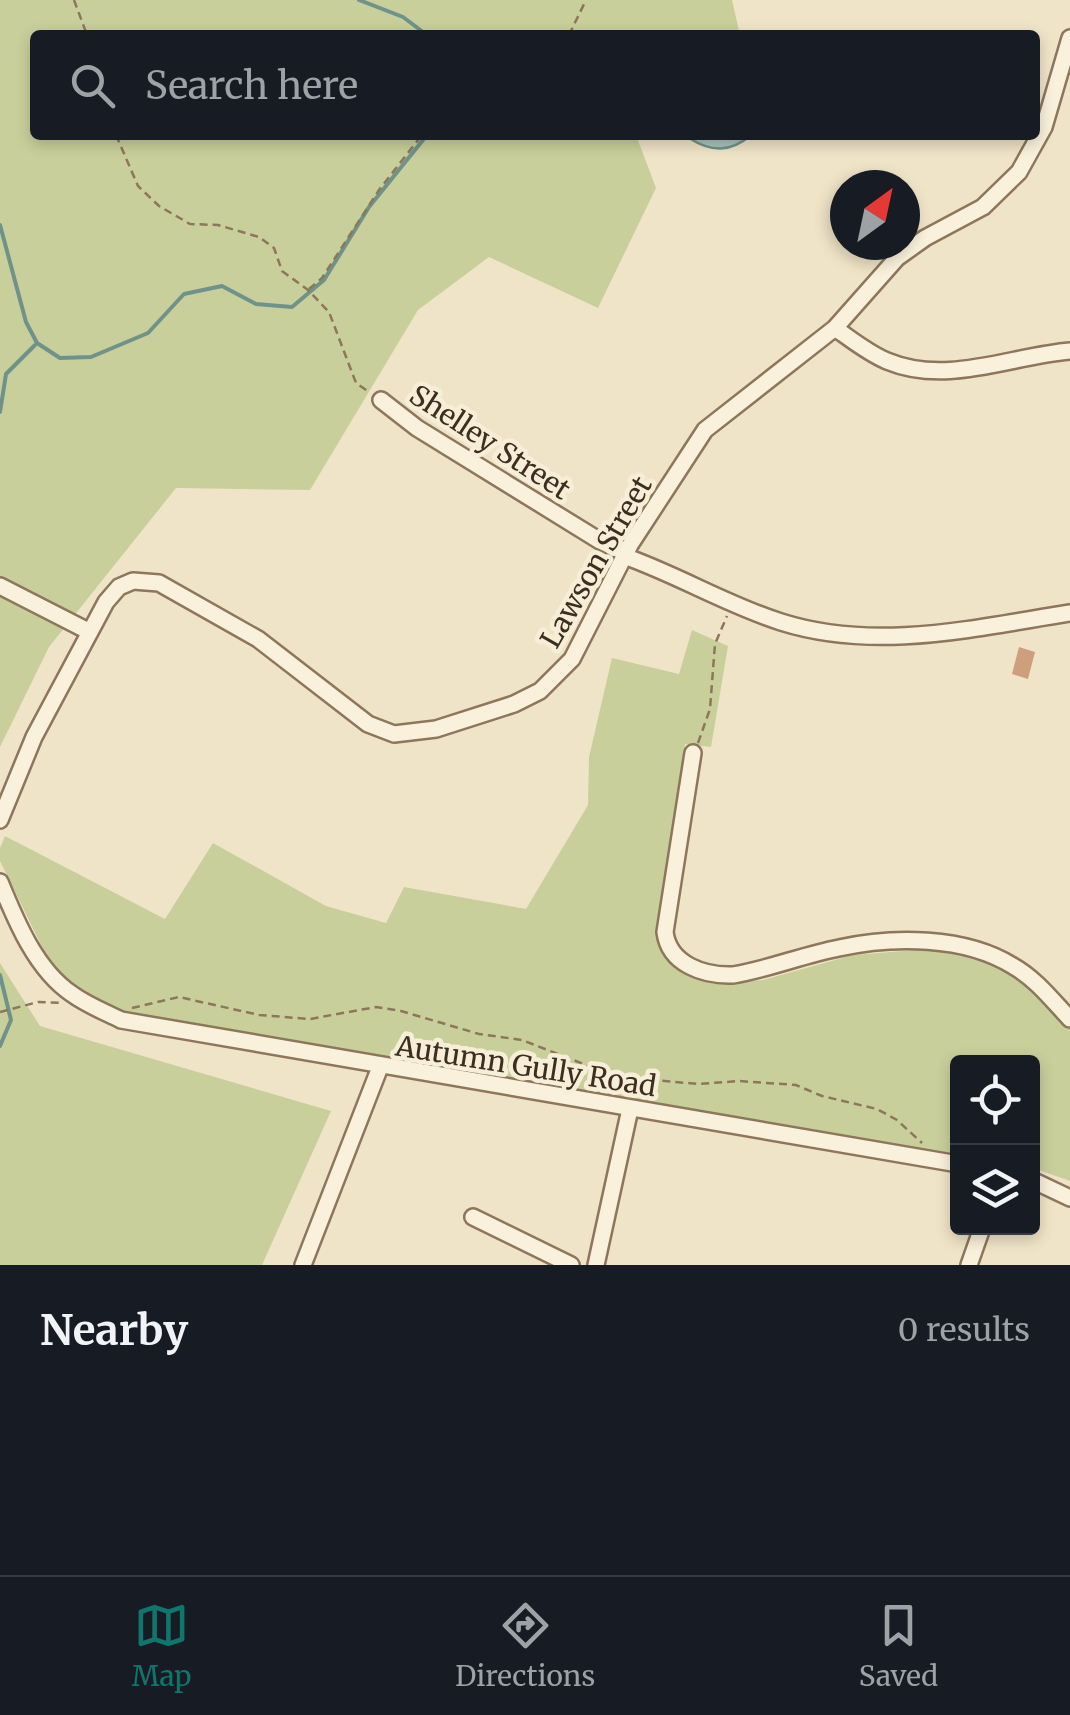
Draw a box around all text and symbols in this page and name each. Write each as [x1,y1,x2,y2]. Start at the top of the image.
search box [30,30,1040,140]
icon: search [65,58,120,113]
text: Search here [145,62,358,109]
north arrow [830,170,920,260]
street label: Shelley Street [403,377,577,507]
street label: Lawson Street [532,470,660,654]
street label: Autumn Gully Road [392,1027,659,1104]
map controls [950,1055,1040,1235]
button: locate [950,1055,1040,1145]
button: layers [950,1145,1040,1235]
text: Nearby [40,1304,188,1356]
text: 0 results [898,1310,1030,1350]
tab: Map [132,1598,192,1694]
tab: Directions [455,1598,595,1694]
tab: Saved [859,1598,938,1694]

